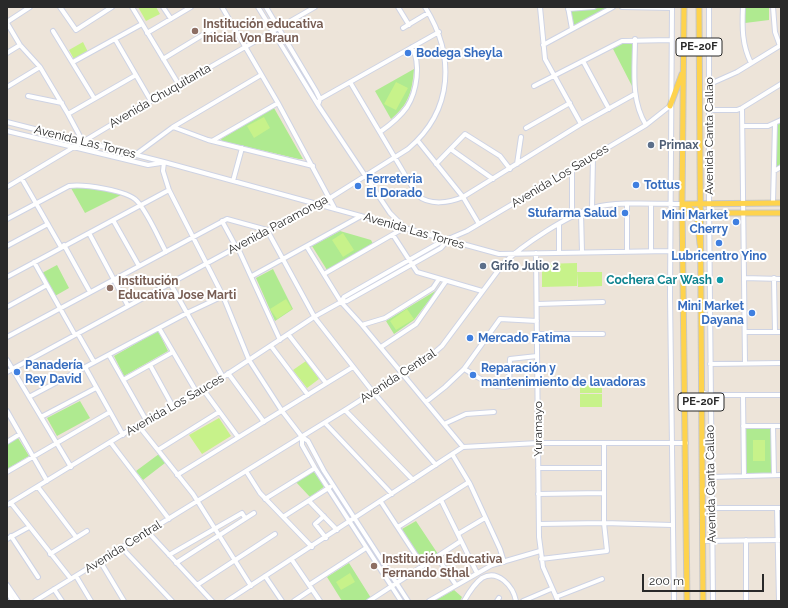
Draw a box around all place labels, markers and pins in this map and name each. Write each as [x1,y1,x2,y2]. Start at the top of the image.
place label: Institución educativa inicial Von Braun [203,17,323,45]
marker: Institución educativa inicial Von Braun [190,26,200,36]
place label: Bodega Sheyla [416,46,503,60]
marker: Bodega Sheyla [403,48,413,58]
place label: Primax [659,138,699,152]
marker: Primax [646,140,656,150]
place label: Ferreteria El Dorado [366,172,422,200]
place label: Tottus [644,178,680,192]
marker: Tottus [631,180,641,190]
marker: Ferreteria El Dorado [353,181,363,191]
place label: Stufarma Salud [528,206,617,220]
marker: Stufarma Salud [620,208,630,218]
place label: Mini Market Cherry [661,208,728,236]
marker: Mini Market Cherry [731,217,741,227]
marker: Lubricentro Yino [714,238,724,248]
place label: Lubricentro Yino [671,249,767,263]
place label: Grifo Julio 2 [491,259,559,273]
marker: Grifo Julio 2 [478,261,488,271]
place label: Cochera Car Wash [606,273,712,287]
place label: Institución Educativa Jose Marti [118,274,236,302]
marker: Cochera Car Wash [715,275,725,285]
marker: Institución Educativa Jose Marti [105,283,115,293]
place label: Mini Market Dayana [677,299,744,327]
marker: Mini Market Dayana [747,308,757,318]
place label: Mercado Fatima [478,331,570,345]
marker: Mercado Fatima [465,333,475,343]
place label: Panadería Rey David [25,358,83,386]
place label: Reparación y mantenimiento de lavadoras [481,361,646,389]
marker: Panadería Rey David [12,367,22,377]
marker: Reparación y mantenimiento de lavadoras [468,370,478,380]
place label: Institución Educativa Fernando Sthal [382,552,502,580]
marker: Institución Educativa Fernando Sthal [369,561,379,571]

